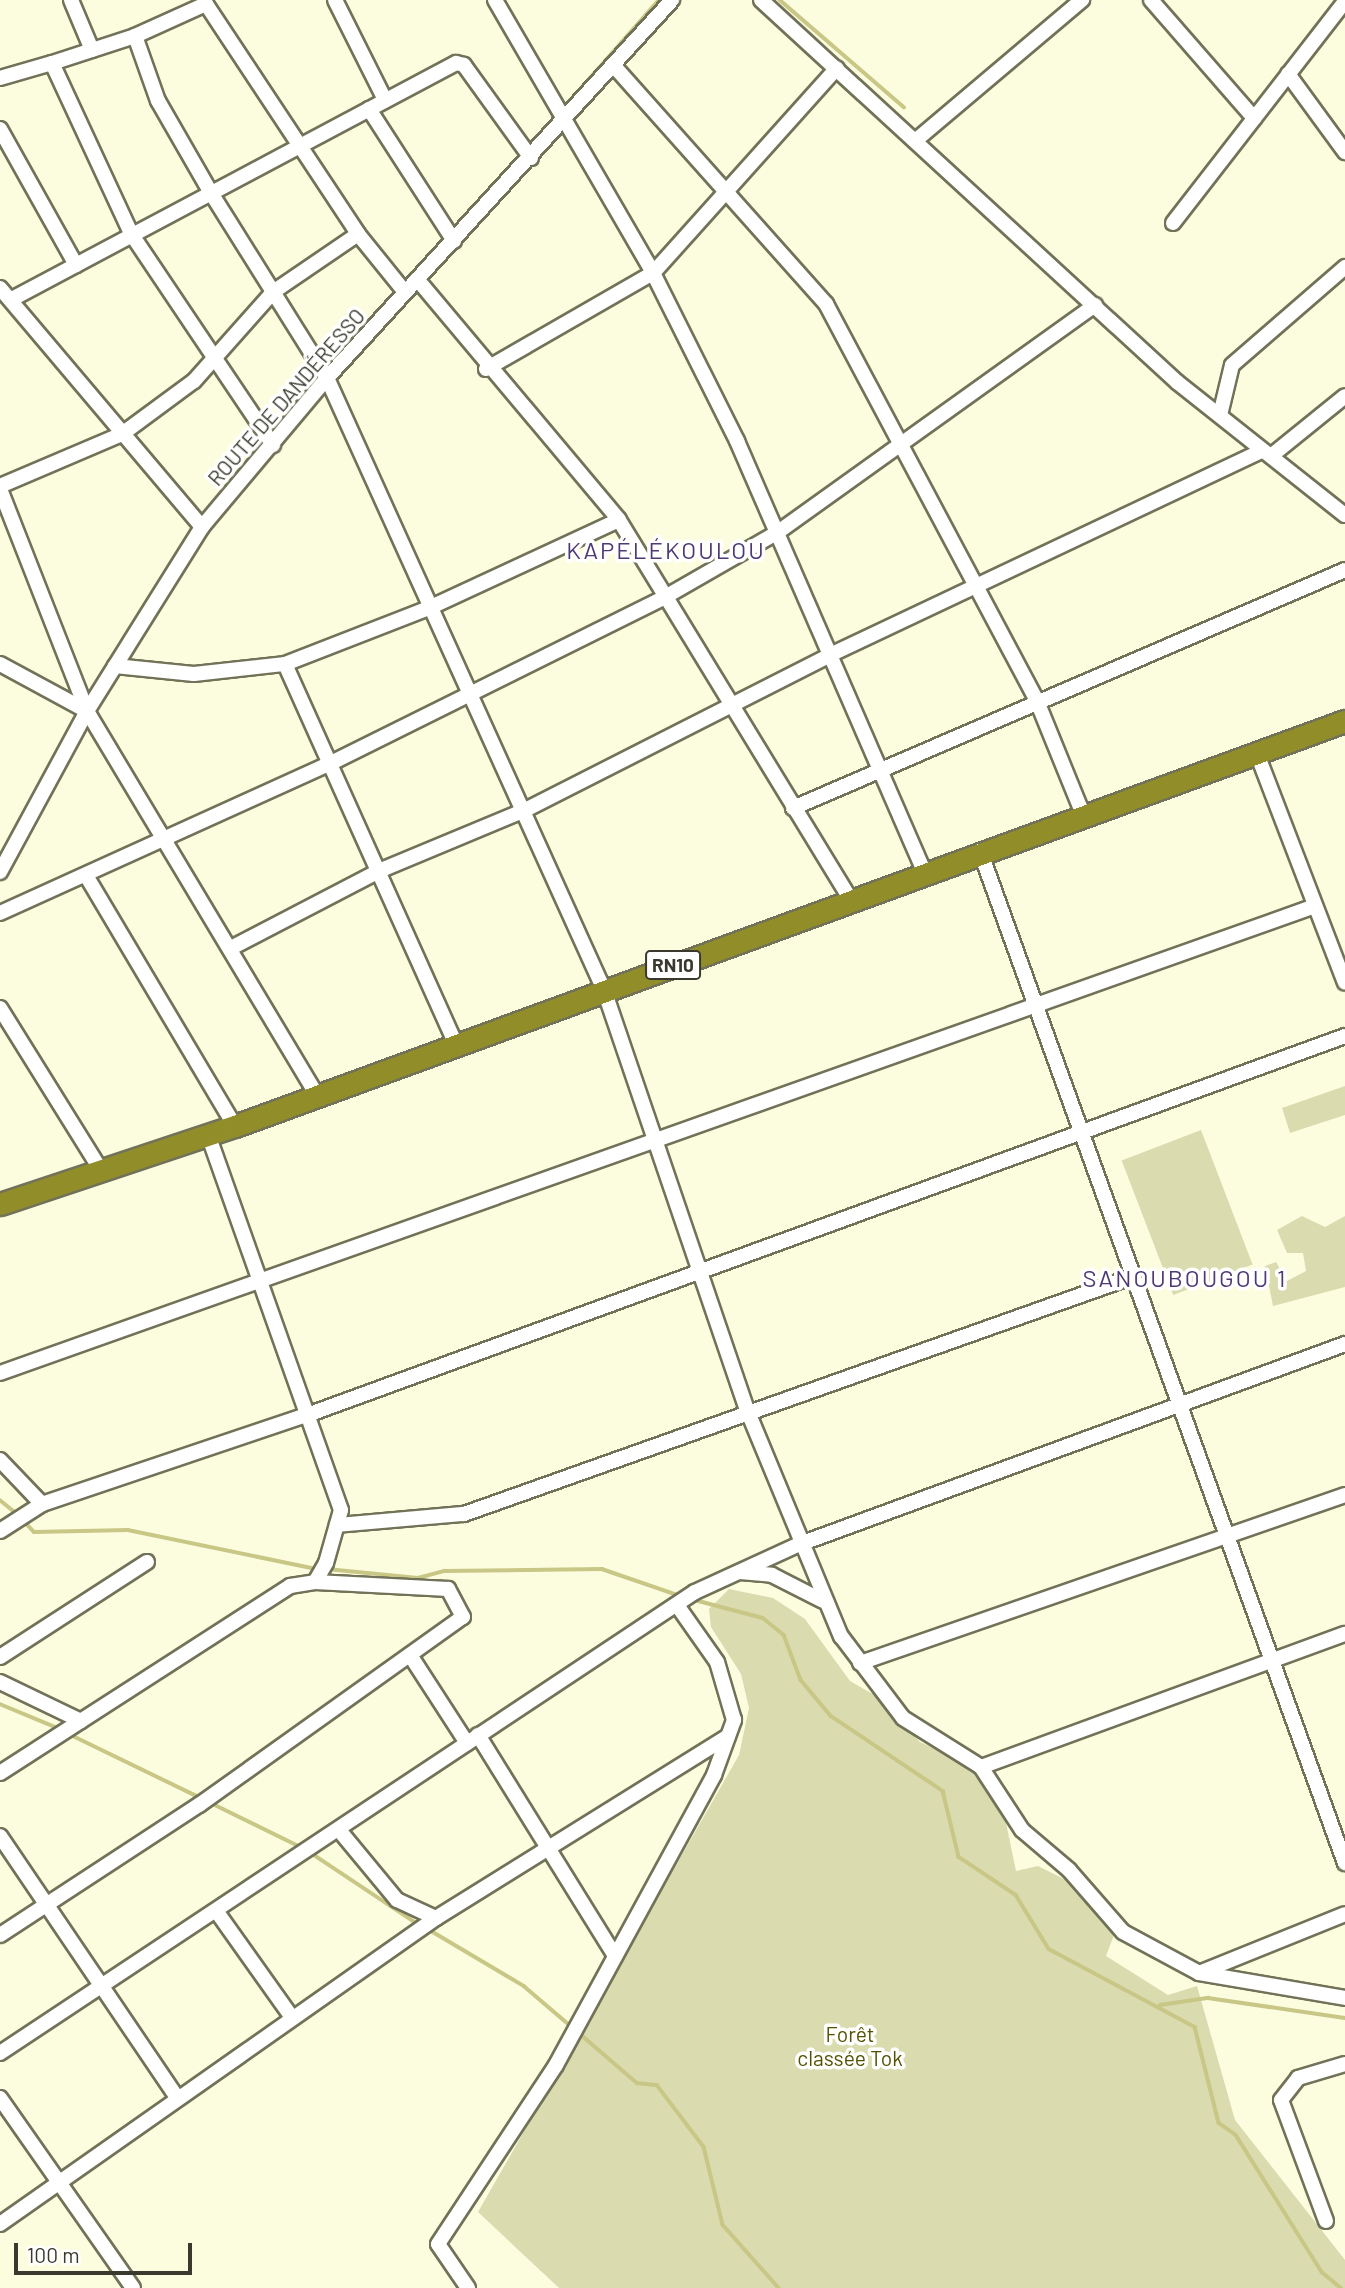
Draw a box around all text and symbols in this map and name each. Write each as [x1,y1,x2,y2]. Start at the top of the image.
street label: ROUTE DE DANDÉRESSO [202,303,370,491]
district label: KAPÉLÉKOULOU [568,536,764,564]
road number: RN10 [645,950,701,981]
district label: SANOUBOUGOU 1 [1084,1264,1286,1292]
park label: Forêt classée Tok [797,2021,903,2071]
scale bar [18,2228,196,2272]
text: 100 m [27,2242,80,2267]

